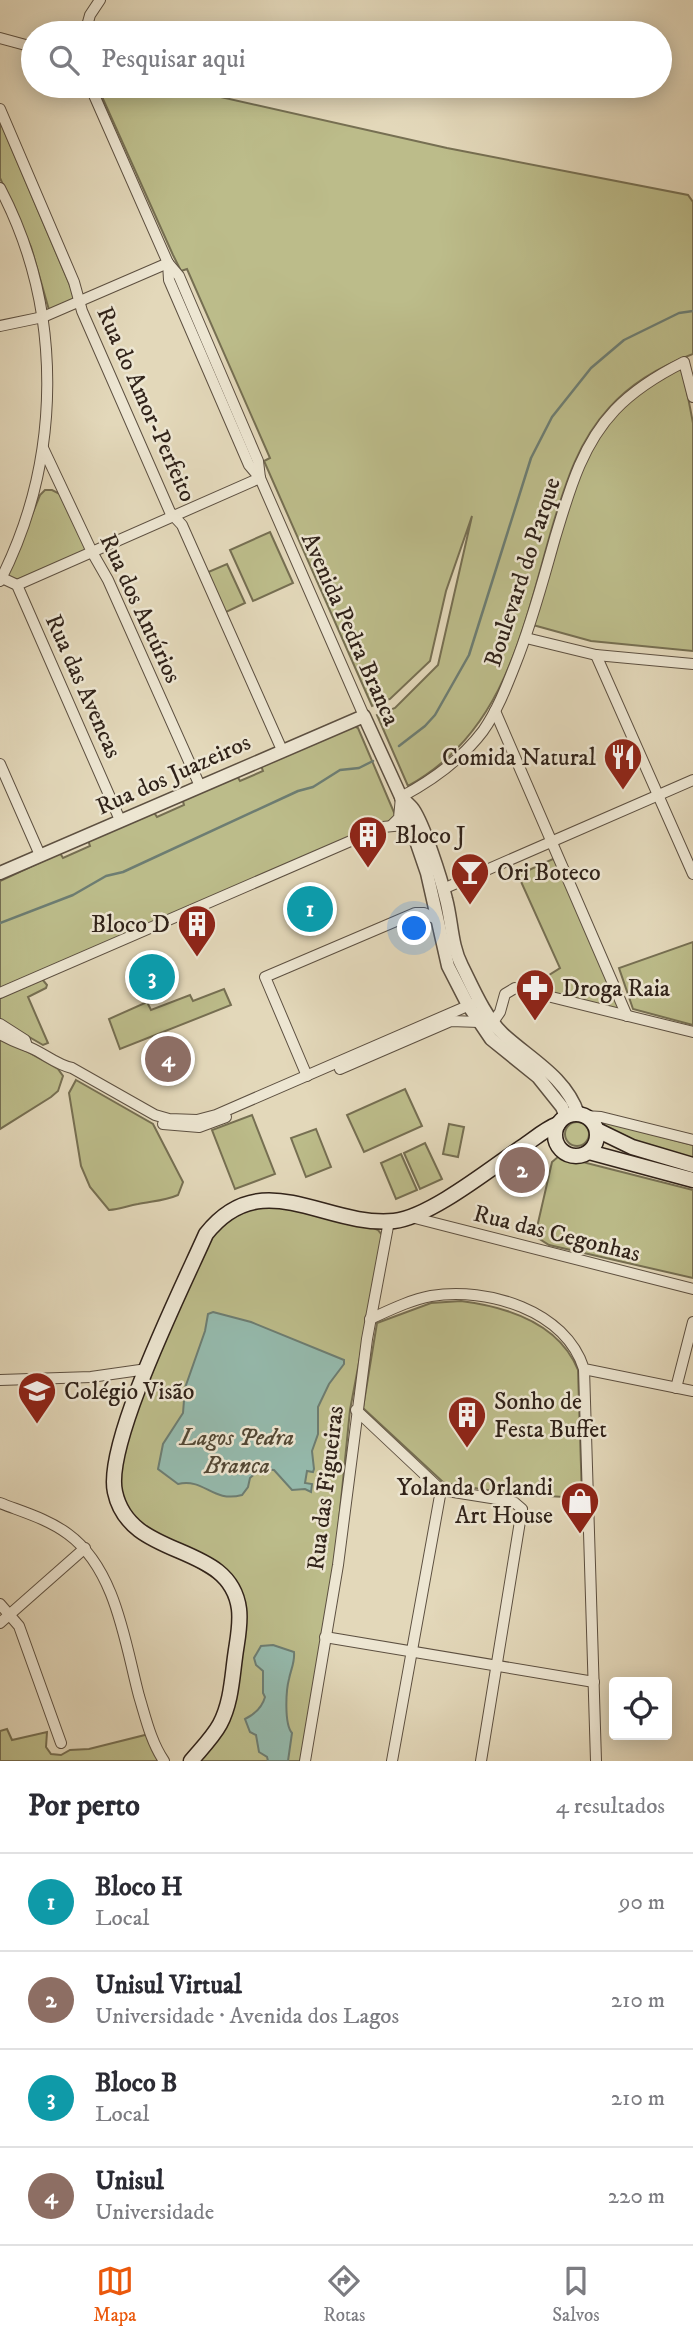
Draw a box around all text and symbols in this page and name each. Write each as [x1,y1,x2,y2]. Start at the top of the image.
search box [21,21,672,98]
icon: search [45,41,83,79]
text: Pesquisar aqui [101,43,245,76]
street label: Rua do Amor-Perfeito [90,302,203,507]
street label: Boulevard do Parque [478,474,568,671]
street label: Avenida Pedra Branca [294,528,406,731]
street label: Rua dos Antúrios [92,529,188,688]
street label: Rua das Avencas [38,610,128,763]
street label: Rua dos Juazeiros [92,728,255,822]
restaurant icon: Comida Natural [602,736,644,791]
place label: Comida Natural [442,743,597,773]
building icon: Bloco J [347,814,389,869]
place label: Bloco J [395,821,466,851]
bar icon: Ori Boteco [449,851,491,906]
place label: Ori Boteco [497,858,601,888]
pin: 1 [287,883,333,935]
building icon: Bloco D [176,903,218,958]
place label: Bloco D [91,910,170,940]
your location [397,911,431,945]
pin: 3 [129,951,175,1003]
pharmacy icon: Droga Raia [514,967,556,1022]
place label: Droga Raia [562,974,671,1004]
pin: 4 [145,1033,191,1085]
pin: 2 [499,1144,545,1196]
street label: Rua das Cegonhas [470,1199,643,1269]
school or university icon: Colégio Visão [16,1370,58,1425]
place label: Colégio Visão [64,1377,194,1407]
place label: Sonho de Festa Buffet [494,1387,607,1445]
building icon: Sonho de Festa Buffet [446,1394,488,1449]
street label: Rua das Figueiras [301,1404,351,1572]
park label: Lagos Pedra Branca [178,1423,294,1481]
place label: Yolanda Orlandi Art House [397,1473,553,1531]
shop icon: Yolanda Orlandi Art House [559,1480,601,1535]
map controls [609,1677,672,1740]
button: locate [609,1677,672,1740]
text: Por perto [28,1788,140,1825]
text: 4 resultados [556,1792,665,1821]
text: Bloco H [95,1871,183,1904]
text: 1 [47,1888,55,1917]
text: 90 m [619,1888,665,1917]
text: Local [95,1904,149,1933]
text: Unisul Virtual [95,1969,242,2002]
text: 2 [45,1986,57,2015]
text: 210 m [611,1986,665,2015]
text: Universidade · Avenida dos Lagos [95,2002,399,2031]
text: Bloco B [95,2067,178,2100]
text: 3 [47,2084,55,2113]
text: 210 m [611,2084,665,2113]
text: Local [95,2100,149,2129]
text: Unisul [95,2165,164,2198]
text: 4 [44,2182,58,2211]
text: 220 m [608,2182,665,2211]
text: Universidade [95,2198,214,2227]
tab: Mapa [93,2262,136,2327]
tab: Rotas [323,2262,365,2327]
tab: Salvos [552,2262,600,2327]

